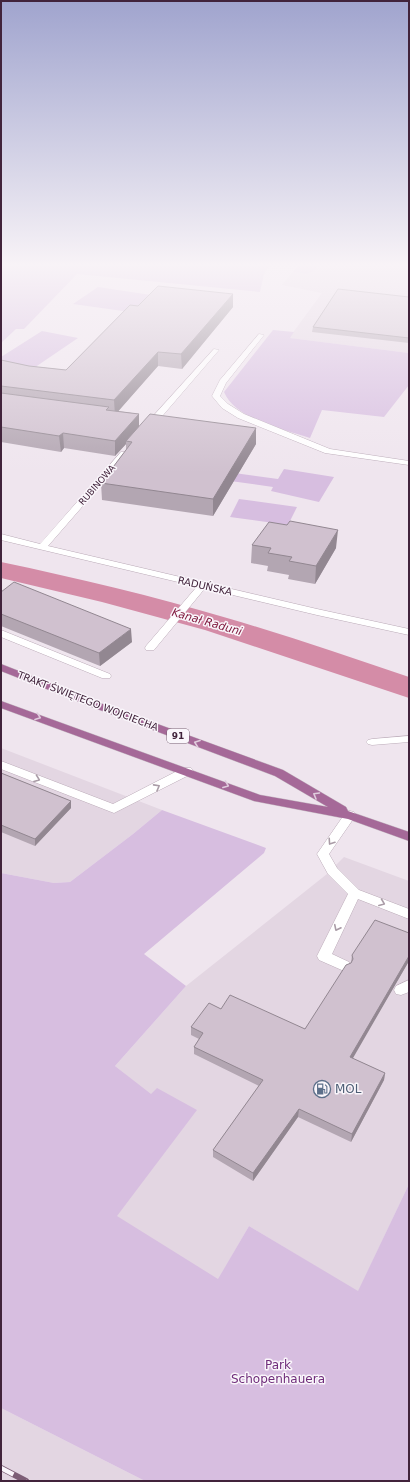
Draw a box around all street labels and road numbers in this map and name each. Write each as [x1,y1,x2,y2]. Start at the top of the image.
street label: RUBINOWA [77,462,118,507]
street label: RADUŃSKA [177,573,234,598]
street label: TRAKT ŚWIĘTEGO WOJCIECHA [15,668,160,733]
road number: 91 [167,729,189,743]

